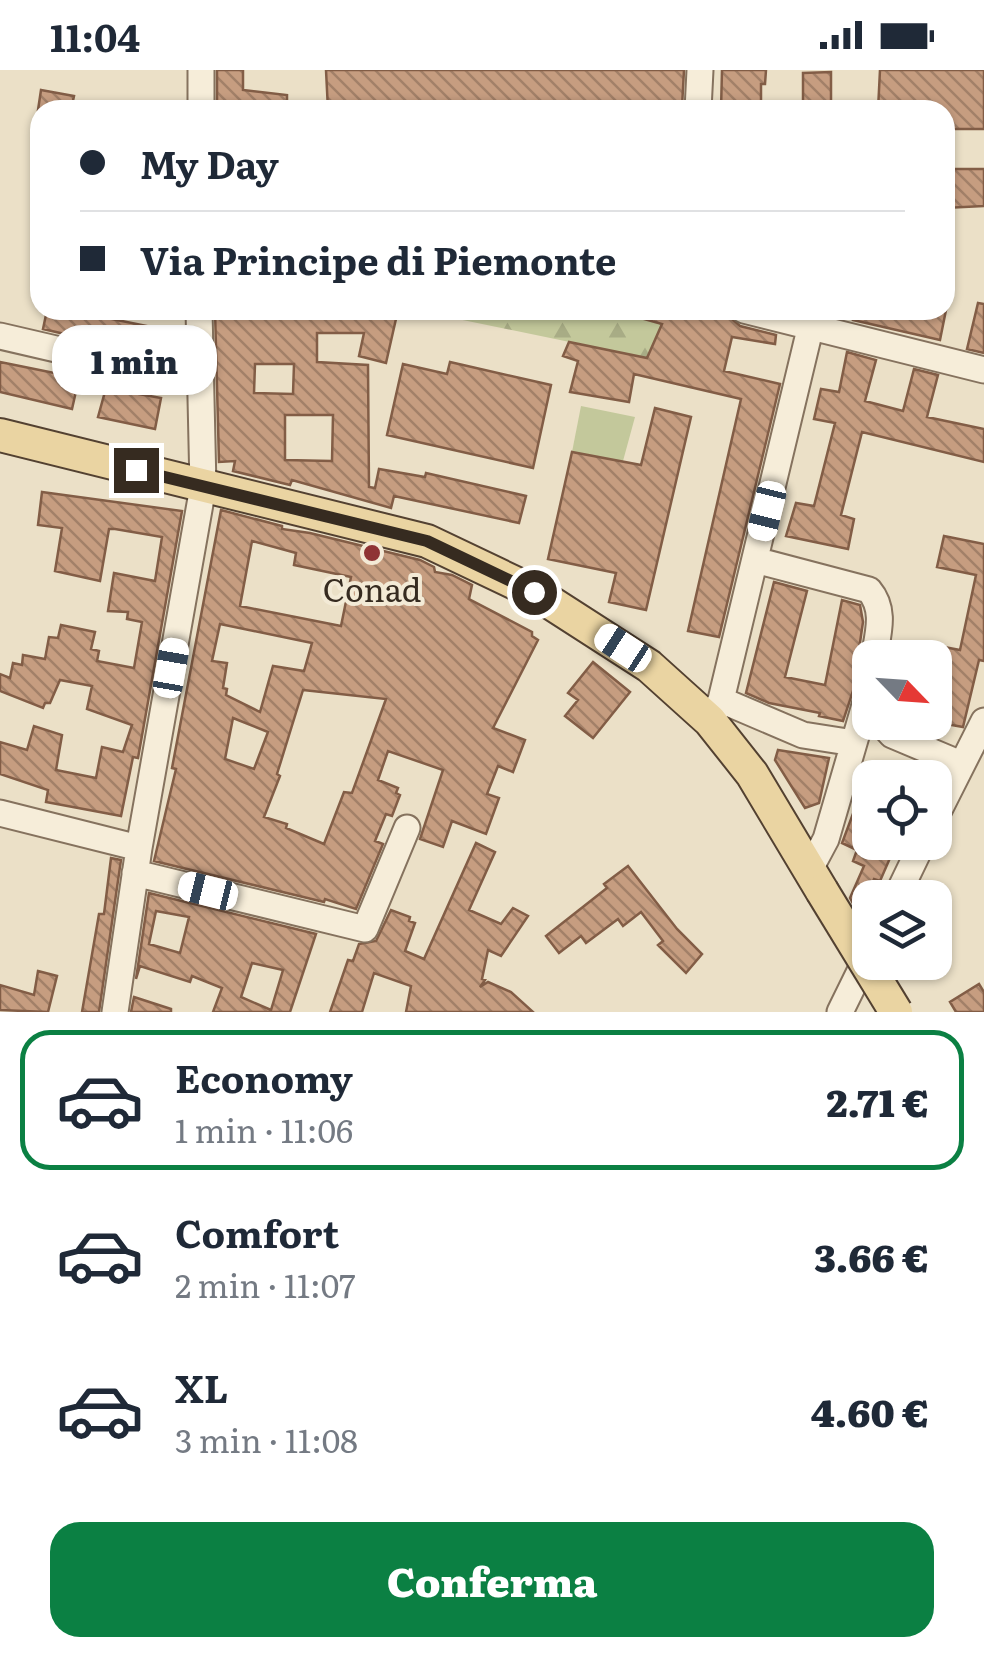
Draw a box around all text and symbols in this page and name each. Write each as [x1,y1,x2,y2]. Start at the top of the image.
text: 11:04 [50,7,140,64]
text: My Day [140,134,279,191]
text: Via Principe di Piemonte [140,230,617,287]
callout: 1 min [54,325,218,395]
text: 1 min [91,336,178,384]
route end [114,448,159,493]
car [745,478,789,544]
marker: Conad [361,542,383,564]
place label: Conad [323,564,421,612]
route start [512,570,557,615]
car [590,619,656,677]
car [151,636,191,700]
north arrow [852,640,952,740]
map controls [852,640,952,980]
button: locate [852,760,952,860]
car [175,869,241,913]
button: layers [852,880,952,980]
text: Economy [175,1048,353,1105]
icon: car [55,1055,145,1145]
text: 2.71 € [826,1072,929,1129]
text: 1 min · 11:06 [175,1105,353,1153]
text: Comfort [175,1203,339,1260]
icon: car [55,1210,145,1300]
text: 3.66 € [814,1227,929,1284]
text: 2 min · 11:07 [175,1260,355,1308]
text: XL [175,1358,228,1415]
icon: car [55,1365,145,1455]
text: 4.60 € [811,1382,929,1439]
text: 3 min · 11:08 [175,1415,358,1463]
button: Conferma [50,1522,934,1637]

